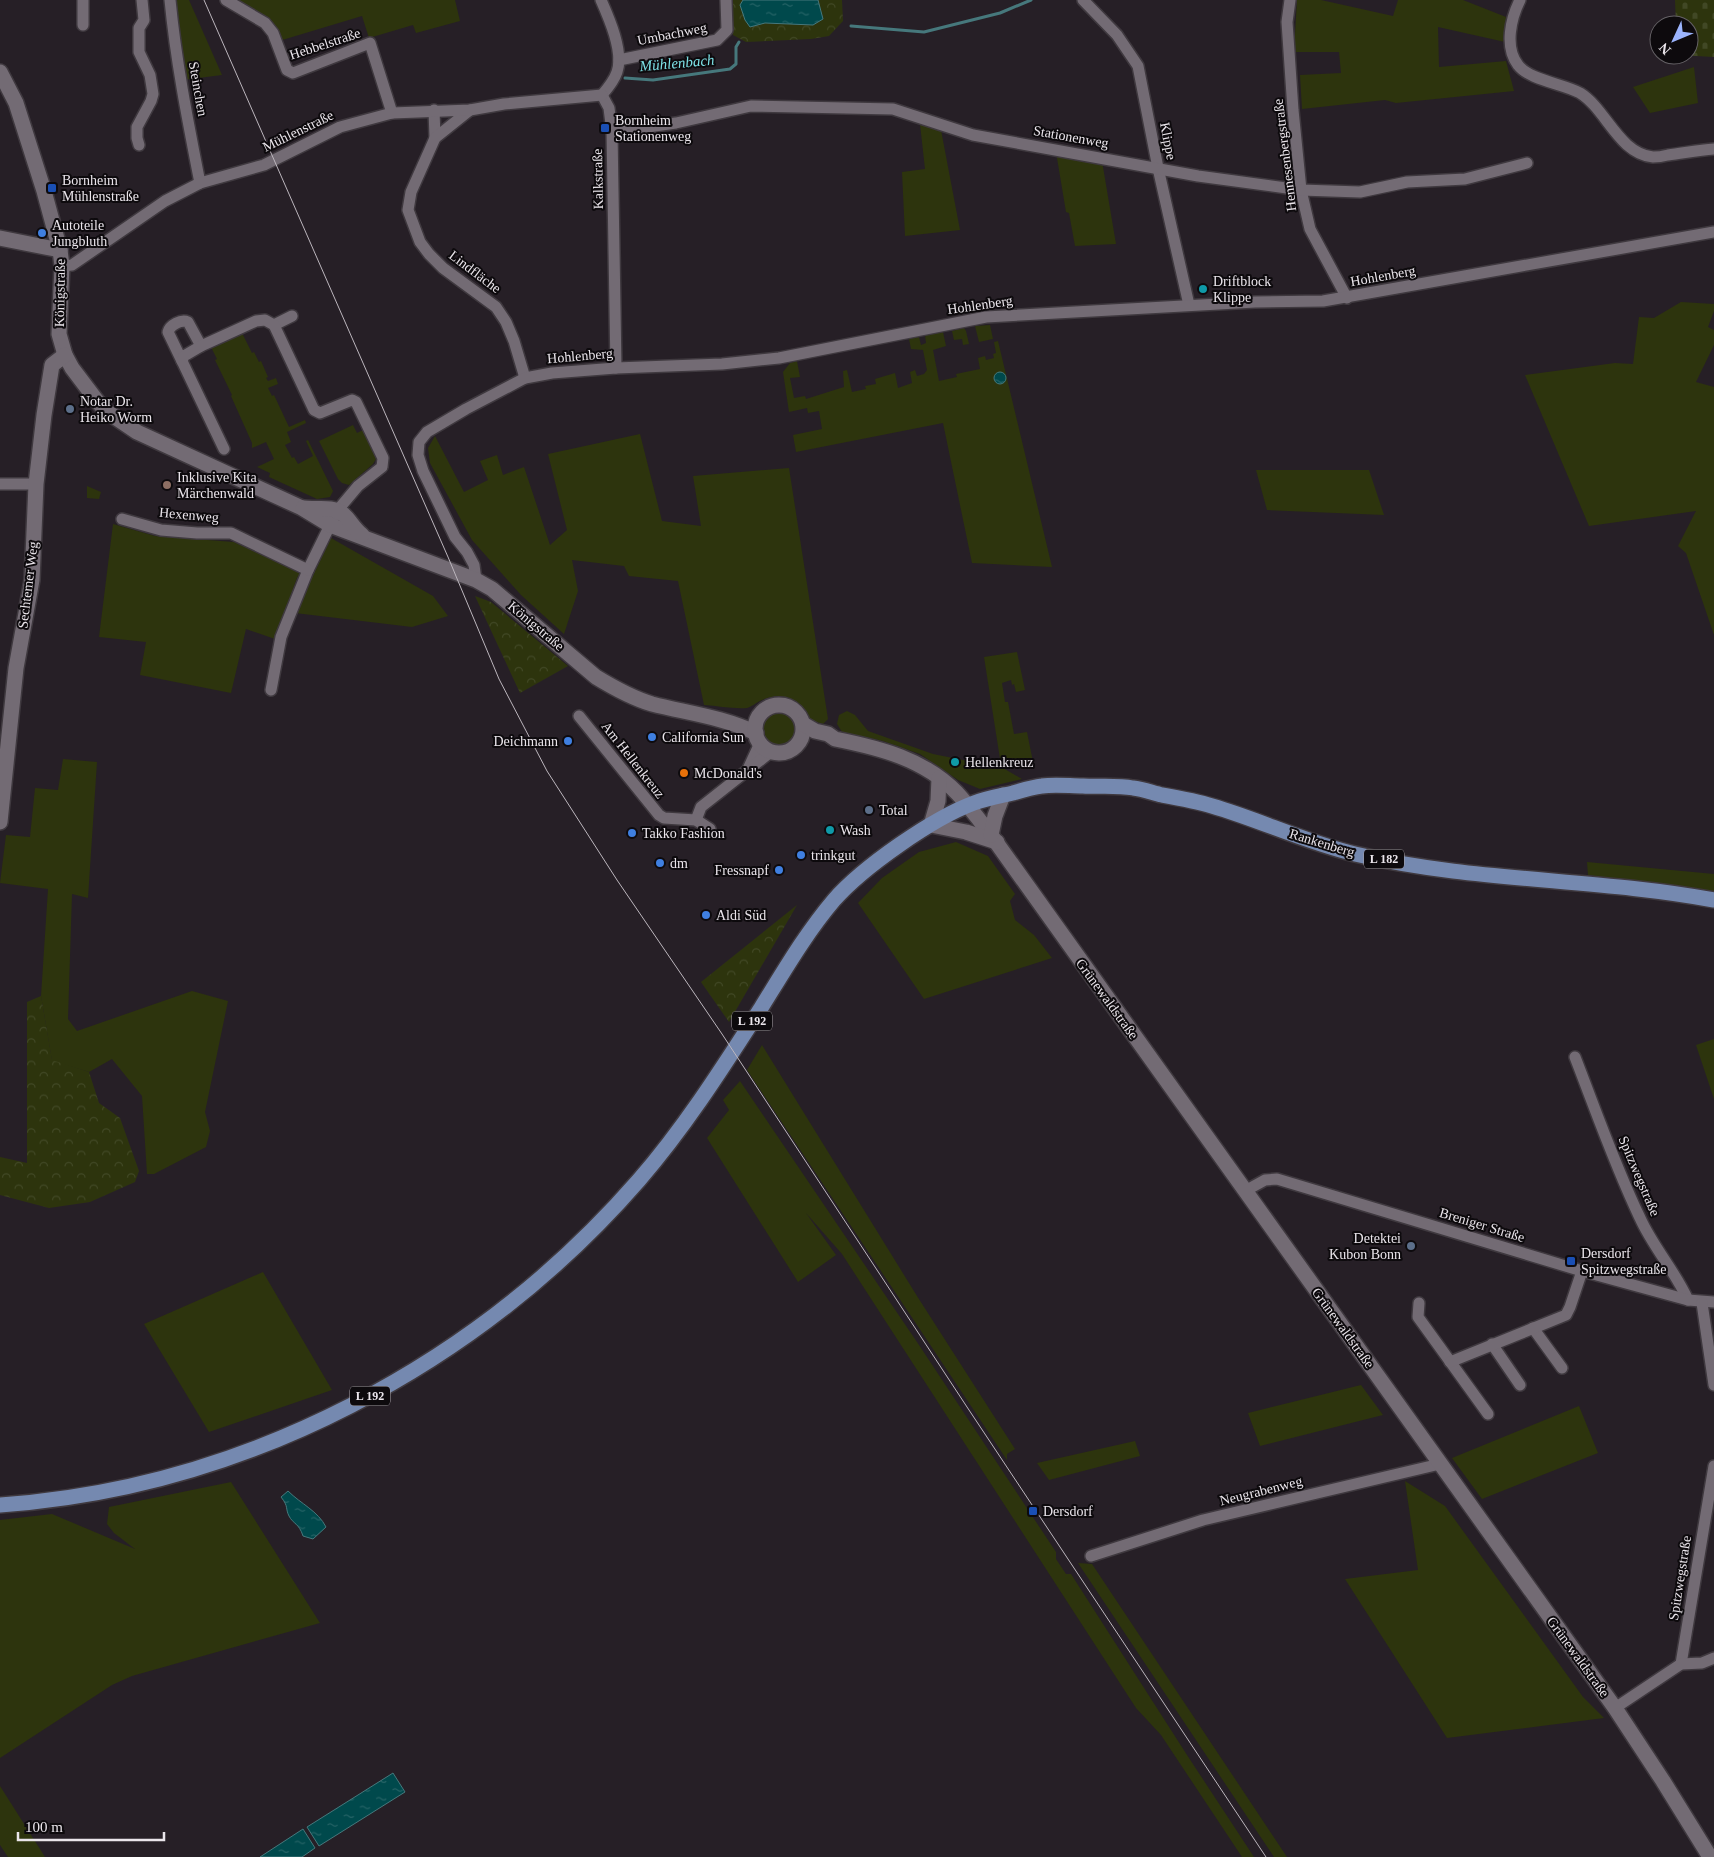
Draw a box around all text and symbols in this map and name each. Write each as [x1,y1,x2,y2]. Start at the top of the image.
north arrow [1649,15,1699,65]
street label: Umbachweg [636,20,708,48]
street label: Hebbelstraße [288,25,362,63]
text: N [1656,40,1674,58]
water label: Mühlenbach [638,52,715,74]
street label: Steinchen [186,61,210,117]
street label: Hennesenbergstraße [1271,98,1299,212]
street label: Mühlenstraße [260,107,336,155]
place label: Bornheim Stationenweg [615,113,691,144]
street label: Klippe [1157,121,1179,161]
marker: Bornheim Stationenweg [599,122,611,134]
street label: Stationenweg [1032,123,1110,151]
street label: Kalkstraße [590,149,606,209]
place label: Bornheim Mühlenstraße [62,173,139,204]
marker: Bornheim Mühlenstraße [46,182,58,194]
place label: Autoteile Jungbluth [52,218,107,249]
marker: Autoteile Jungbluth [36,227,48,239]
street label: Lindfläche [446,248,504,296]
street label: Königstraße [52,259,68,327]
street label: Hohlenberg [1349,263,1417,289]
place label: Driftblock Klippe [1213,274,1271,305]
marker: Driftblock Klippe [1197,283,1209,295]
street label: Hohlenberg [946,293,1014,317]
street label: Hohlenberg [547,346,613,366]
place label: Notar Dr. Heiko Worm [80,394,152,425]
marker: Notar Dr. Heiko Worm [64,403,76,415]
place label: Inklusive Kita Märchenwald [177,470,257,501]
marker: Inklusive Kita Märchenwald [161,479,173,491]
street label: Hexenweg [159,505,219,525]
street label: Sechtemer Weg [15,541,41,629]
street label: Königstraße [505,598,567,654]
street label: Am Hellenkreuz [598,719,668,801]
place label: California Sun [662,730,744,745]
marker: California Sun [646,731,658,743]
place label: Deichmann [493,734,558,749]
marker: Deichmann [562,735,574,747]
place label: Hellenkreuz [965,755,1033,770]
marker: Hellenkreuz [949,756,961,768]
place label: McDonald's [694,766,762,781]
marker: McDonald's [678,767,690,779]
place label: Total [879,803,908,818]
marker: Total [863,804,875,816]
place label: Wash [840,823,871,838]
marker: Wash [824,824,836,836]
place label: Takko Fashion [642,826,725,841]
street label: Rankenberg [1288,826,1356,860]
marker: Takko Fashion [626,827,638,839]
place label: trinkgut [811,848,855,863]
marker: trinkgut [795,849,807,861]
road number: L 182 [1364,850,1404,869]
place label: dm [670,856,688,871]
marker: dm [654,857,666,869]
place label: Fressnapf [715,863,769,878]
marker: Fressnapf [773,864,785,876]
place label: Aldi Süd [716,908,766,923]
marker: Aldi Süd [700,909,712,921]
street label: Grünewaldstraße [1073,956,1141,1042]
road number: L 192 [732,1011,772,1030]
street label: Spitzwegstraße [1615,1134,1663,1218]
street label: Breniger Straße [1438,1205,1526,1245]
place label: Detektei Kubon Bonn [1329,1231,1401,1262]
marker: Detektei Kubon Bonn [1405,1240,1417,1252]
place label: Dersdorf Spitzwegstraße [1581,1246,1667,1277]
marker: Dersdorf Spitzwegstraße [1565,1255,1577,1267]
street label: Grünewaldstraße [1309,1285,1377,1371]
road number: L 192 [350,1386,390,1405]
street label: Neugrabenweg [1218,1473,1304,1509]
place label: Dersdorf [1043,1504,1093,1519]
marker: Dersdorf [1027,1505,1039,1517]
street label: Spitzwegstraße [1666,1535,1694,1621]
street label: Grünewaldstraße [1544,1614,1612,1700]
scale bar [18,1810,164,1842]
text: 100 m [25,1819,63,1835]

